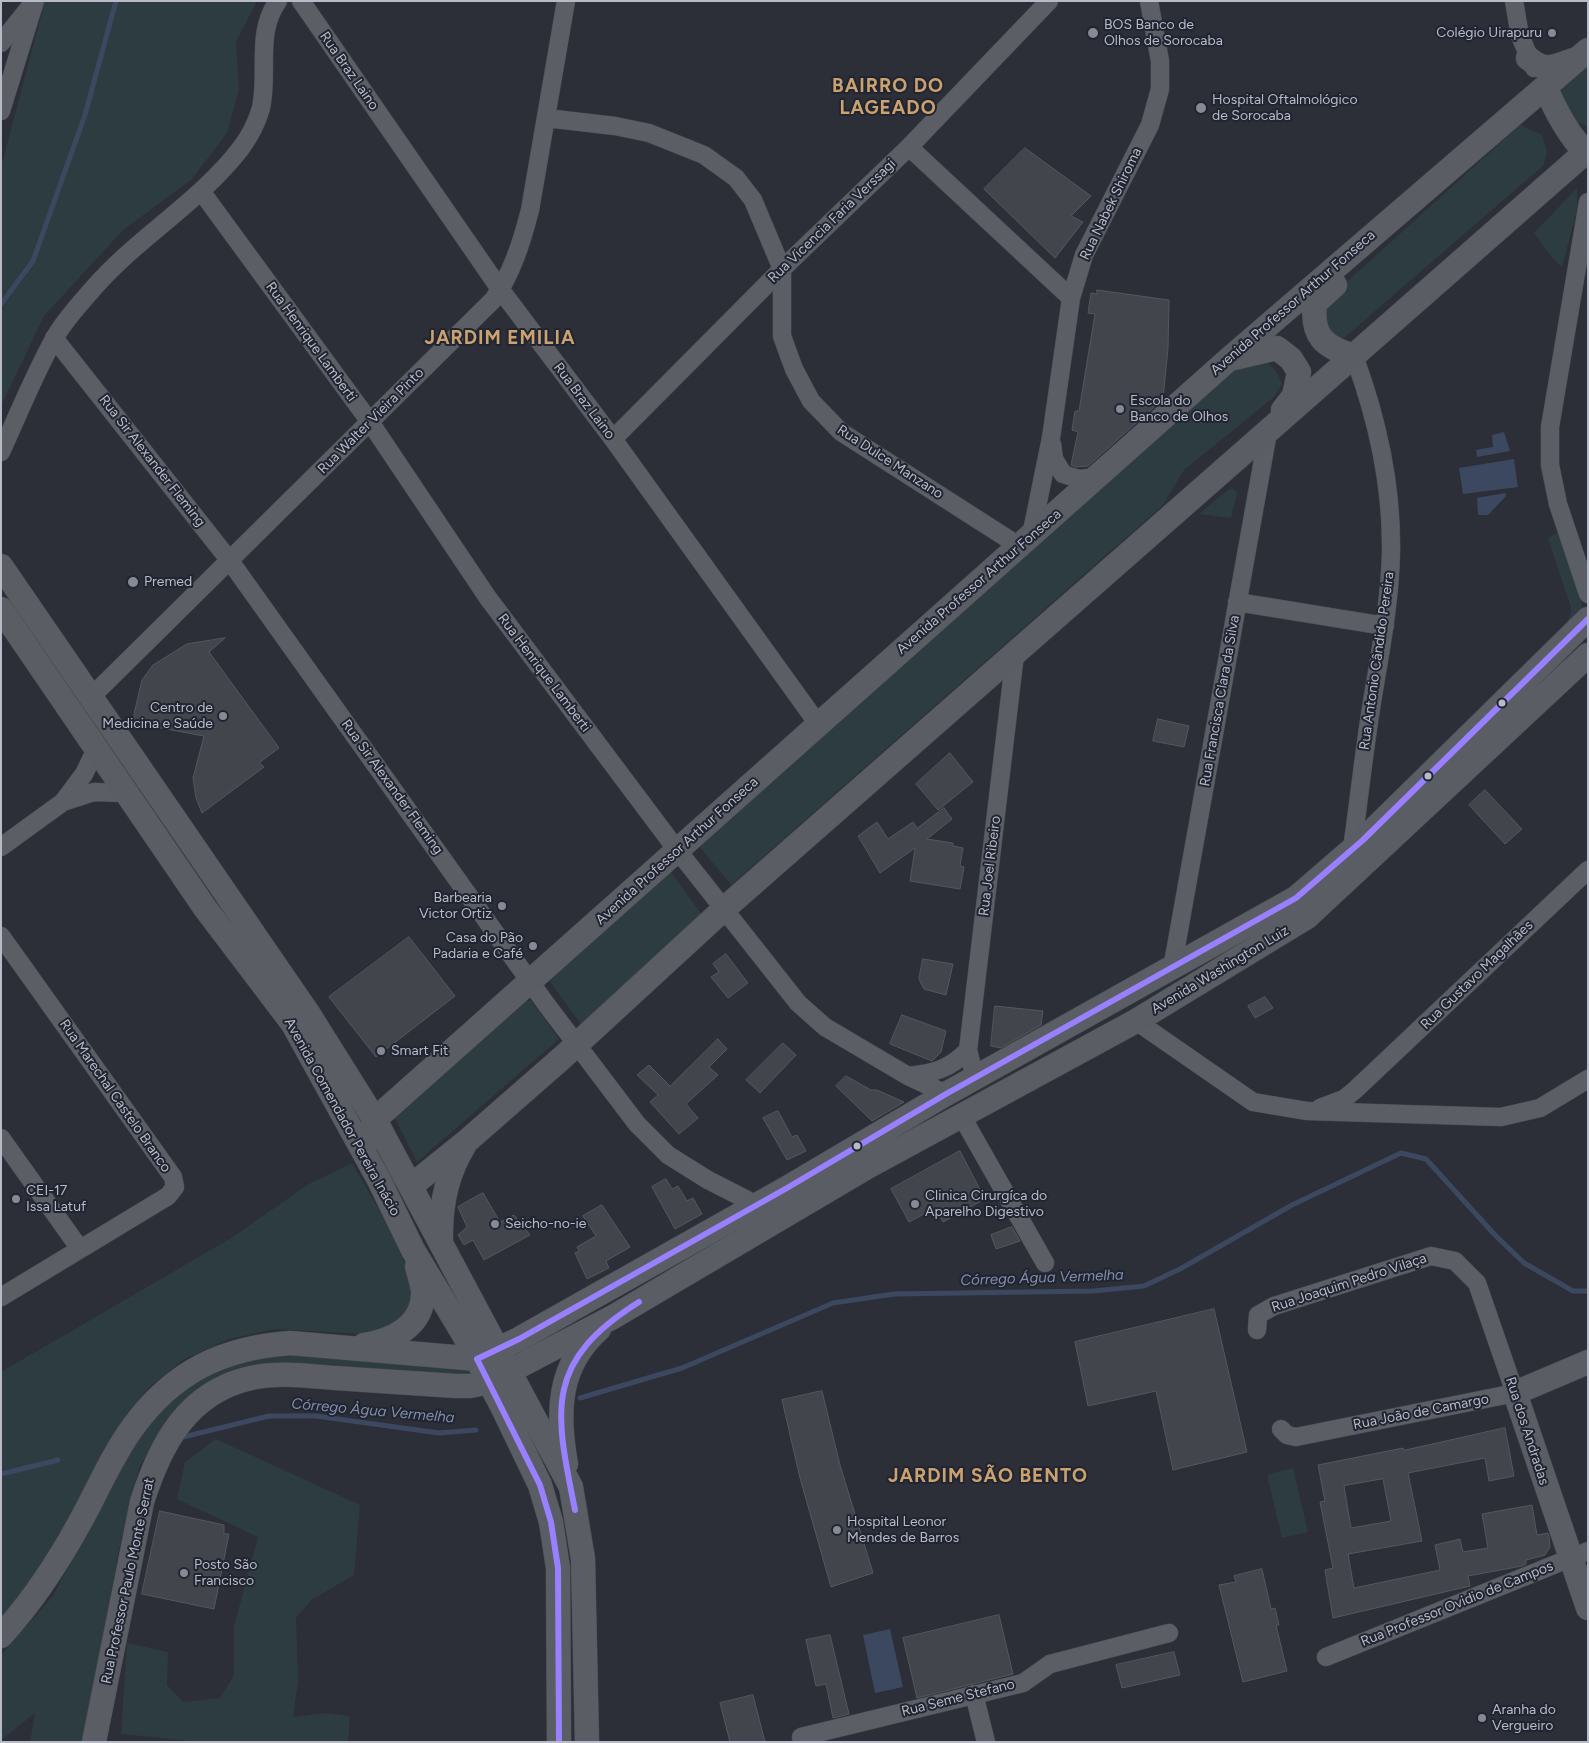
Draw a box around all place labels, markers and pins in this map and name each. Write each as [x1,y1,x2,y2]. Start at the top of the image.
place label: BOS Banco de Olhos de Sorocaba [1104,17,1223,49]
place label: Colégio Uirapuru [1436,25,1542,41]
marker: BOS Banco de Olhos de Sorocaba [1086,26,1100,40]
marker: Colégio Uirapuru [1546,27,1558,39]
place label: Hospital Oftalmológico de Sorocaba [1212,92,1358,124]
marker: Hospital Oftalmológico de Sorocaba [1194,101,1208,115]
place label: Escola do Banco de Olhos [1130,393,1228,426]
marker: Escola do Banco de Olhos [1114,403,1126,415]
place label: Premed [144,574,192,590]
marker: Premed [126,575,140,589]
unlabelled marker [1497,698,1507,708]
place label: Centro de Medicina e Saúde [102,700,213,732]
marker: Centro de Medicina e Saúde [217,710,229,722]
unlabelled marker [1423,771,1433,781]
place label: Barbearia Victor Ortiz [419,890,492,922]
marker: Barbearia Victor Ortiz [496,900,508,912]
place label: Casa do Pão Padaria e Café [433,930,523,962]
marker: Casa do Pão Padaria e Café [527,940,539,952]
place label: Smart Fit [391,1043,448,1059]
marker: Smart Fit [375,1045,387,1057]
unlabelled marker [852,1141,862,1151]
place label: CEI-17 Issa Latuf [26,1183,86,1216]
place label: Clinica Cirurgíca do Aparelho Digestivo [925,1188,1047,1220]
marker: CEI-17 Issa Latuf [10,1193,22,1205]
marker: Clinica Cirurgíca do Aparelho Digestivo [909,1198,921,1210]
place label: Seicho-no-ie [505,1216,586,1232]
marker: Seicho-no-ie [489,1218,501,1230]
place label: Hospital Leonor Mendes de Barros [847,1514,959,1546]
marker: Hospital Leonor Mendes de Barros [831,1524,843,1536]
place label: Posto São Francisco [194,1557,257,1590]
marker: Posto São Francisco [178,1567,190,1579]
place label: Aranha do Vergueiro [1492,1702,1556,1734]
marker: Aranha do Vergueiro [1476,1712,1488,1724]

